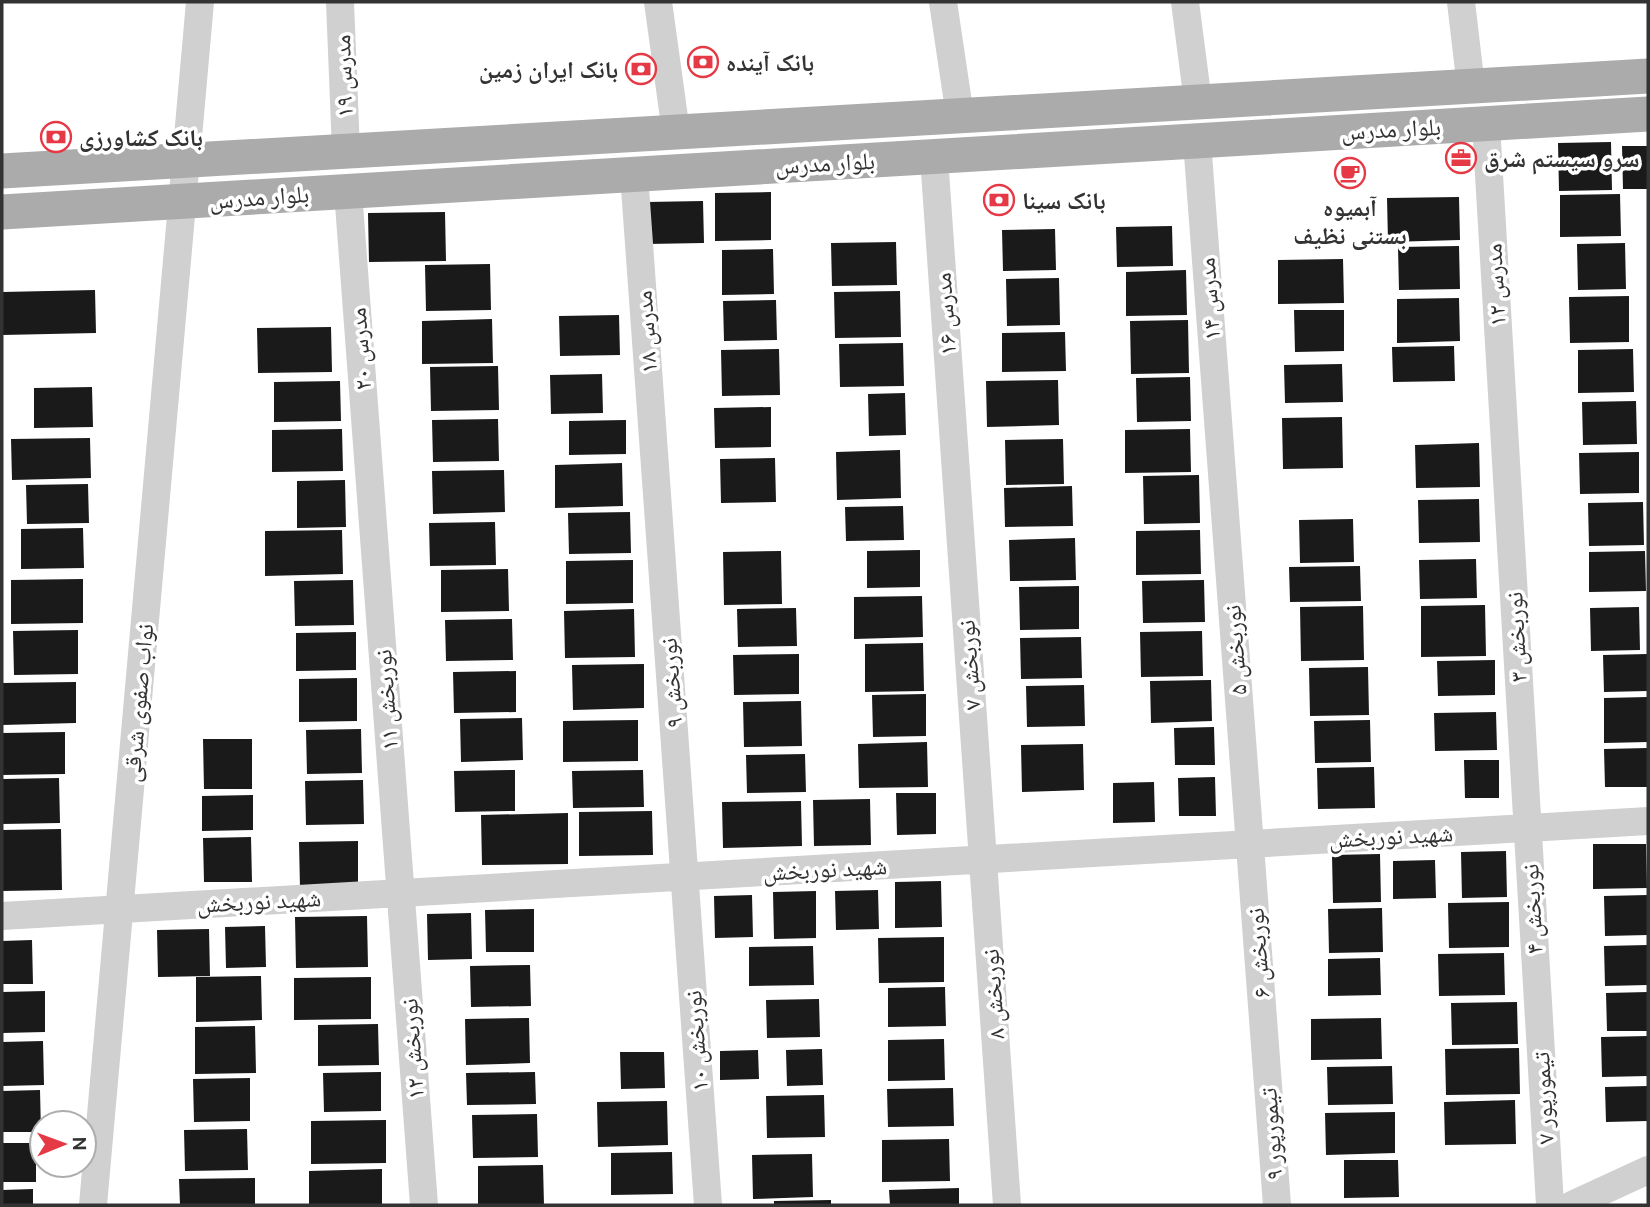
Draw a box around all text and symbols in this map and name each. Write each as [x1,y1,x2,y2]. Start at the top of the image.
street label: مدرس ۱۹ [328,34,359,118]
bank icon: بانک آینده [686,45,720,79]
place label: بانک آینده [726,49,814,76]
bank icon: بانک ایران زمین [624,52,658,86]
place label: بانک ایران زمین [479,56,618,84]
street label: بلوار مدرس [1340,113,1442,146]
bank icon: بانک کشاورزی [39,120,73,154]
place label: بانک کشاورزی [79,124,203,152]
office icon: سرو سیستم شرق [1444,141,1478,175]
place label: سرو سیستم شرق [1484,145,1640,175]
street label: بلوار مدرس [774,147,876,180]
cafe icon: آبمیوه بستنی نظیف [1333,156,1367,190]
street label: بلوار مدرس [208,180,310,215]
bank icon: بانک سینا [982,183,1016,217]
place label: بانک سینا [1022,187,1106,214]
place label: آبمیوه بستنی نظیف [1293,194,1407,250]
street label: مدرس ۱۲ [1479,243,1512,327]
street label: مدرس ۱۴ [1193,257,1226,341]
street label: مدرس ۱۶ [929,272,962,356]
street label: مدرس ۱۸ [630,290,663,374]
street label: مدرس ۲۰ [344,307,377,391]
street label: نوربخش ۳ [1500,591,1533,683]
street label: نوربخش ۵ [1218,604,1253,696]
street label: نوربخش ۷ [952,619,987,711]
street label: نواب صفوی شرقی [118,622,159,784]
street label: نوربخش ۹ [654,637,689,729]
street label: نوربخش ۱۱ [369,649,404,751]
street label: شهید نوربخش [1328,819,1454,854]
street label: شهید نوربخش [762,852,888,887]
street label: نوربخش ۴ [1516,863,1549,955]
street label: شهید نوربخش [196,884,322,919]
street label: نوربخش ۶ [1241,907,1276,999]
street label: نوربخش ۸ [976,948,1011,1040]
street label: نوربخش ۱۰ [679,990,714,1092]
street label: نوربخش ۱۲ [395,998,430,1100]
street label: تیمورپور ۷ [1527,1051,1560,1145]
street label: تیمورپور ۹ [1254,1087,1289,1181]
north arrow [28,1109,98,1179]
text: N [69,1136,91,1151]

